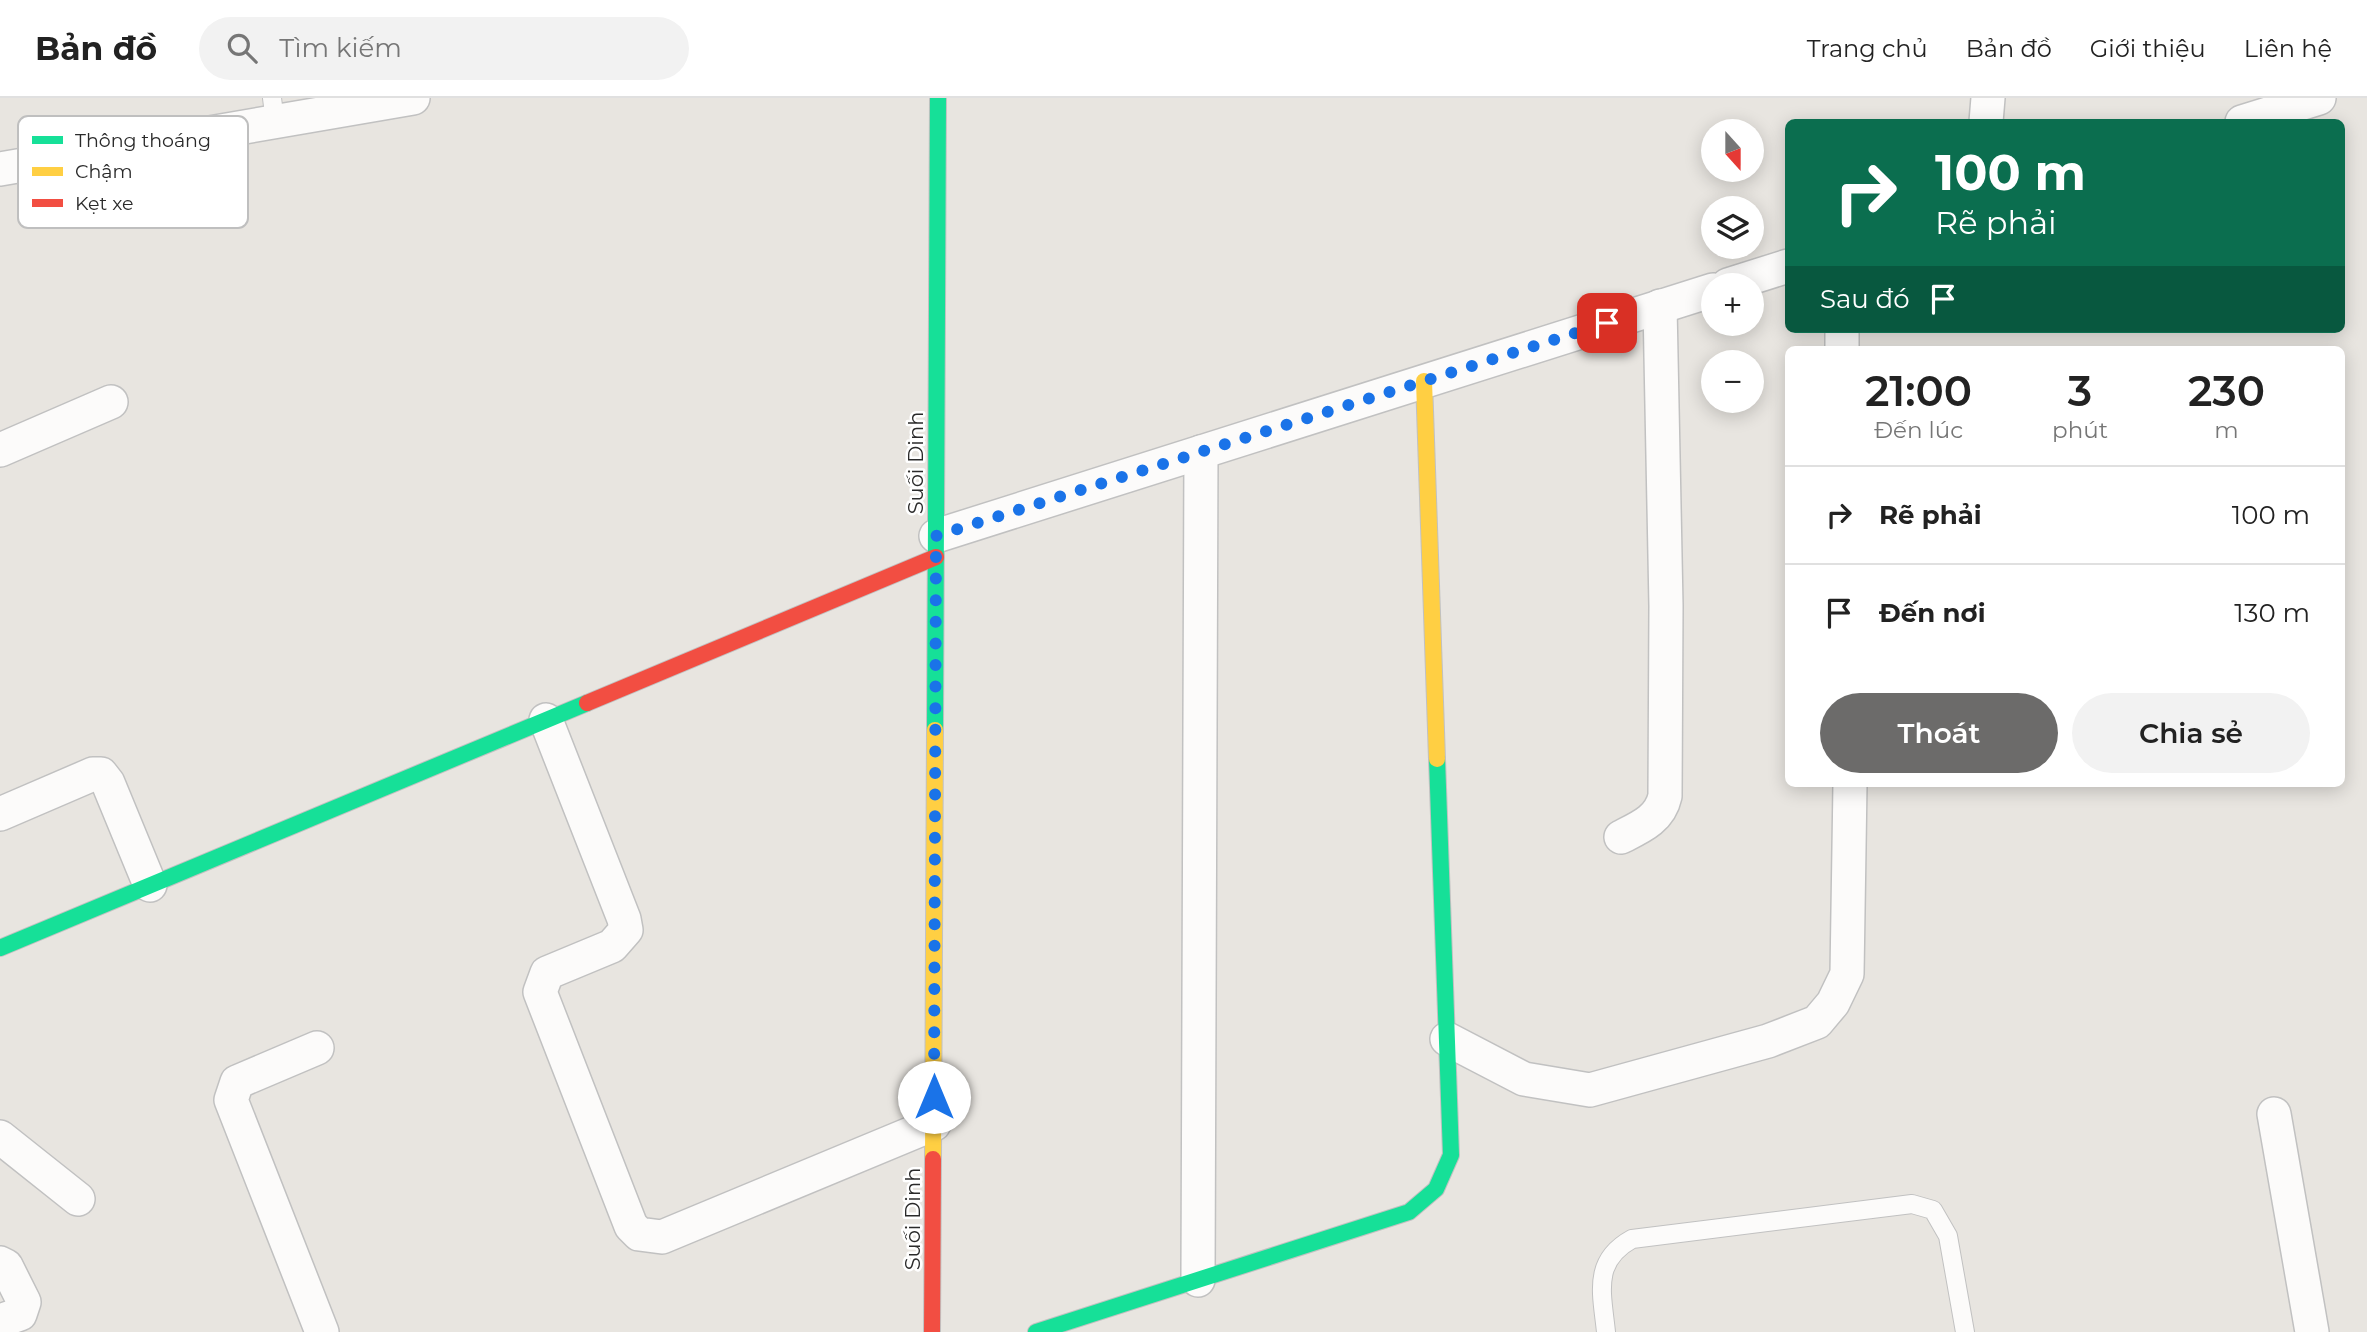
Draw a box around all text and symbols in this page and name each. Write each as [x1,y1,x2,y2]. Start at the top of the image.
search box [199,17,689,80]
text: Bản đồ [35,28,157,68]
icon: search [223,29,261,67]
text: Tìm kiếm [279,32,402,64]
text: Trang chủ [1807,34,1928,63]
text: Bản đồ [1966,34,2052,63]
text: Giới thiệu [2090,34,2206,63]
text: Liên hệ [2244,34,2332,63]
legend [18,116,248,228]
north arrow [1701,119,1764,182]
map controls [1701,119,1764,413]
text: Thông thoáng [75,129,211,152]
text: 100 m [1935,143,2086,202]
icon: right [1820,147,1911,238]
text: Chậm [75,160,133,183]
text: Kẹt xe [75,192,134,215]
button: layers [1701,196,1764,259]
text: Rẽ phải [1935,203,2057,242]
button: + [1701,273,1764,336]
icon: arrive [1924,280,1962,318]
text: Sau đó [1820,283,1910,315]
pin [1577,293,1637,353]
icon: arrive [1588,304,1626,342]
button: − [1701,350,1764,413]
text: 21:00 [1865,365,1972,417]
text: 3 [2068,365,2092,417]
text: 230 [2188,365,2265,417]
street label: Suối Dinh [903,412,928,514]
text: Đến lúc [1874,416,1963,444]
text: phút [2052,416,2108,444]
text: m [2214,416,2239,444]
icon: right [1820,496,1858,534]
text: Rẽ phải [1879,499,1982,531]
text: 100 m [2232,499,2310,531]
icon: arrive [1820,594,1858,632]
text: Đến nơi [1879,597,1985,629]
text: 130 m [2234,597,2310,629]
button: Thoát [1820,693,2058,773]
button: Chia sẻ [2072,693,2310,773]
position arrow [897,1060,971,1134]
street label: Suối Dinh [900,1168,925,1270]

